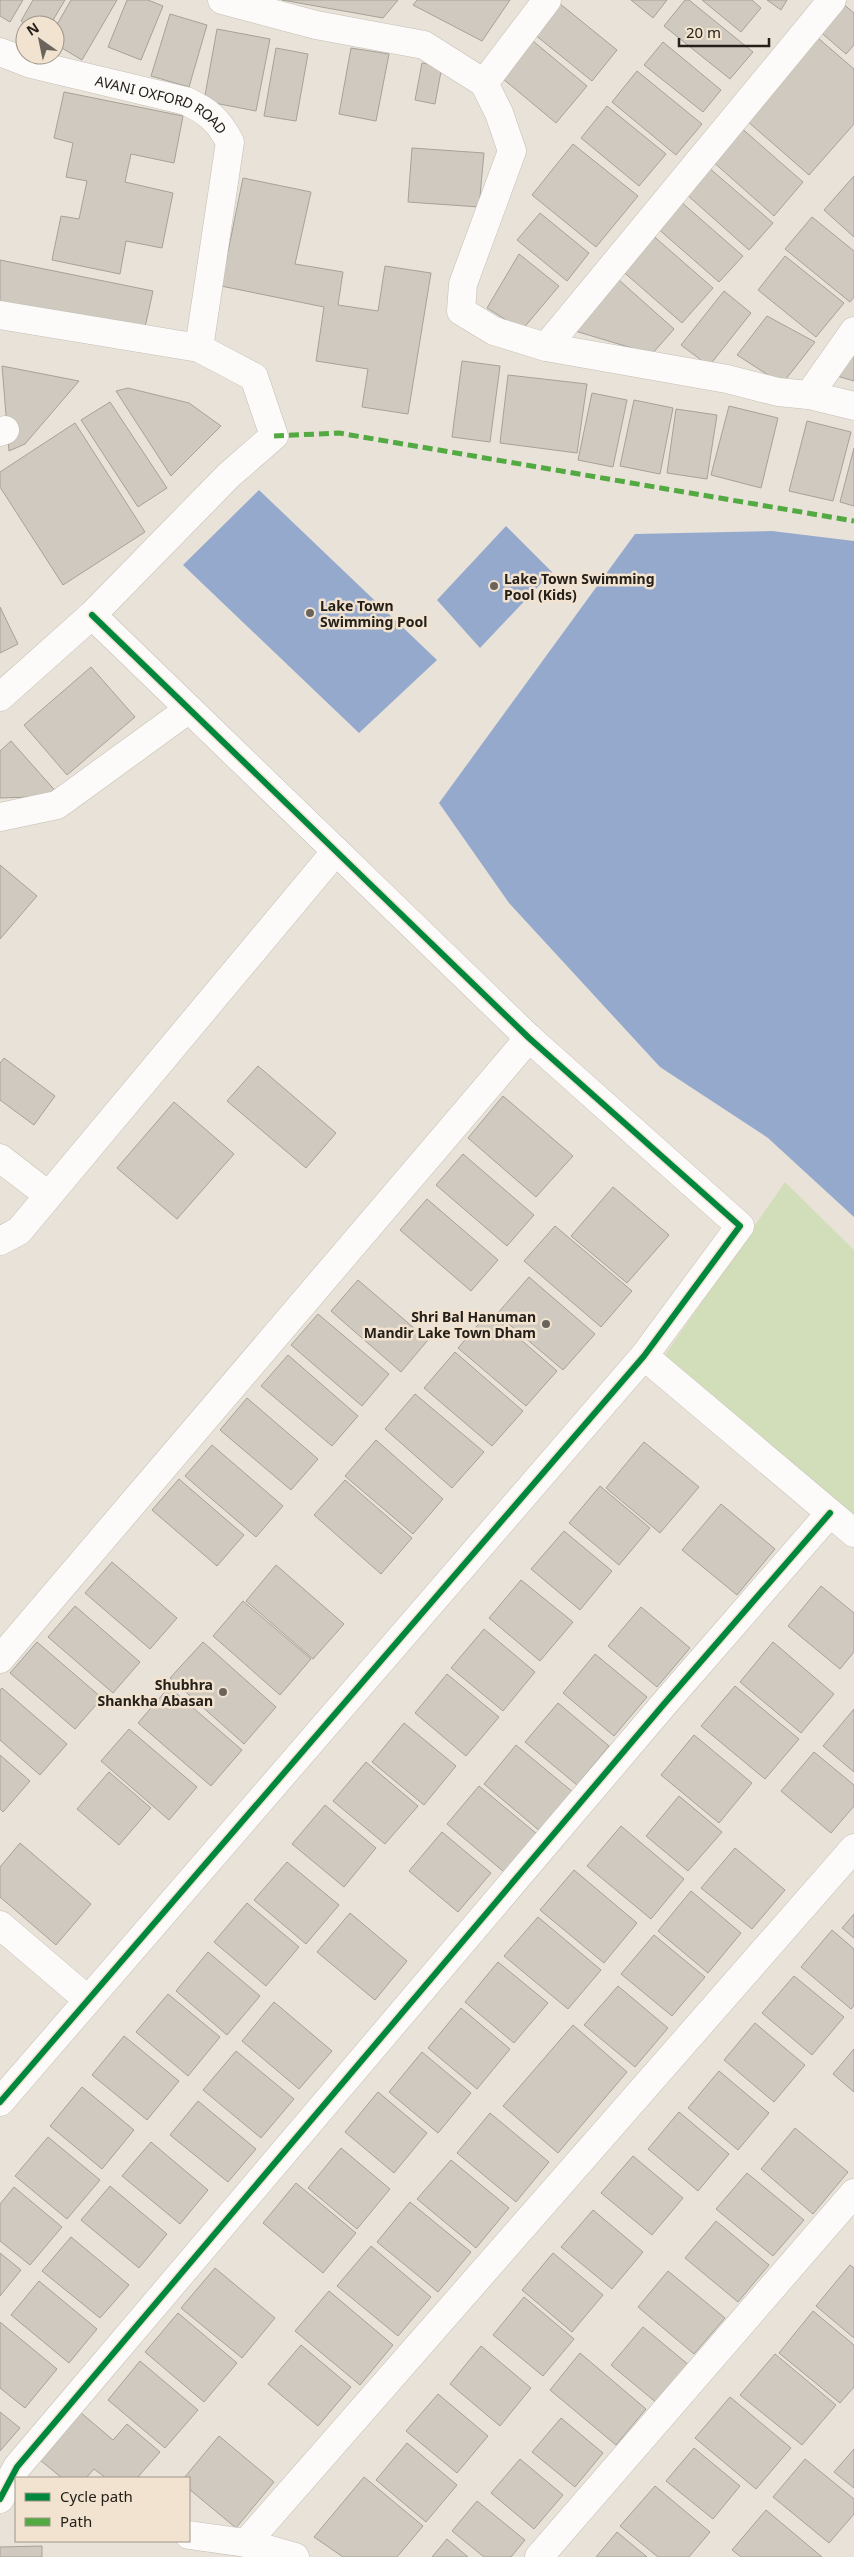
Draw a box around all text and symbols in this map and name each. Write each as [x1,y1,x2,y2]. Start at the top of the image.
north arrow [15,15,65,65]
scale bar [679,15,769,47]
text: N [23,18,43,40]
text: 20 m [686,22,721,42]
street label: AVANI OXFORD ROAD [94,70,232,137]
place label: Lake Town Swimming Pool (Kids) [504,569,655,604]
marker: Lake Town Swimming Pool (Kids) [488,580,500,592]
place label: Lake Town Swimming Pool [320,596,427,631]
marker: Lake Town Swimming Pool [304,607,316,619]
place label: Shri Bal Hanuman Mandir Lake Town Dham [364,1307,536,1342]
marker: Shri Bal Hanuman Mandir Lake Town Dham [540,1318,552,1330]
place label: Shubhra Shankha Abasan [97,1675,213,1710]
marker: Shubhra Shankha Abasan [217,1686,229,1698]
legend [15,2477,190,2542]
text: Cycle path [60,2486,133,2506]
text: Path [60,2511,92,2531]

